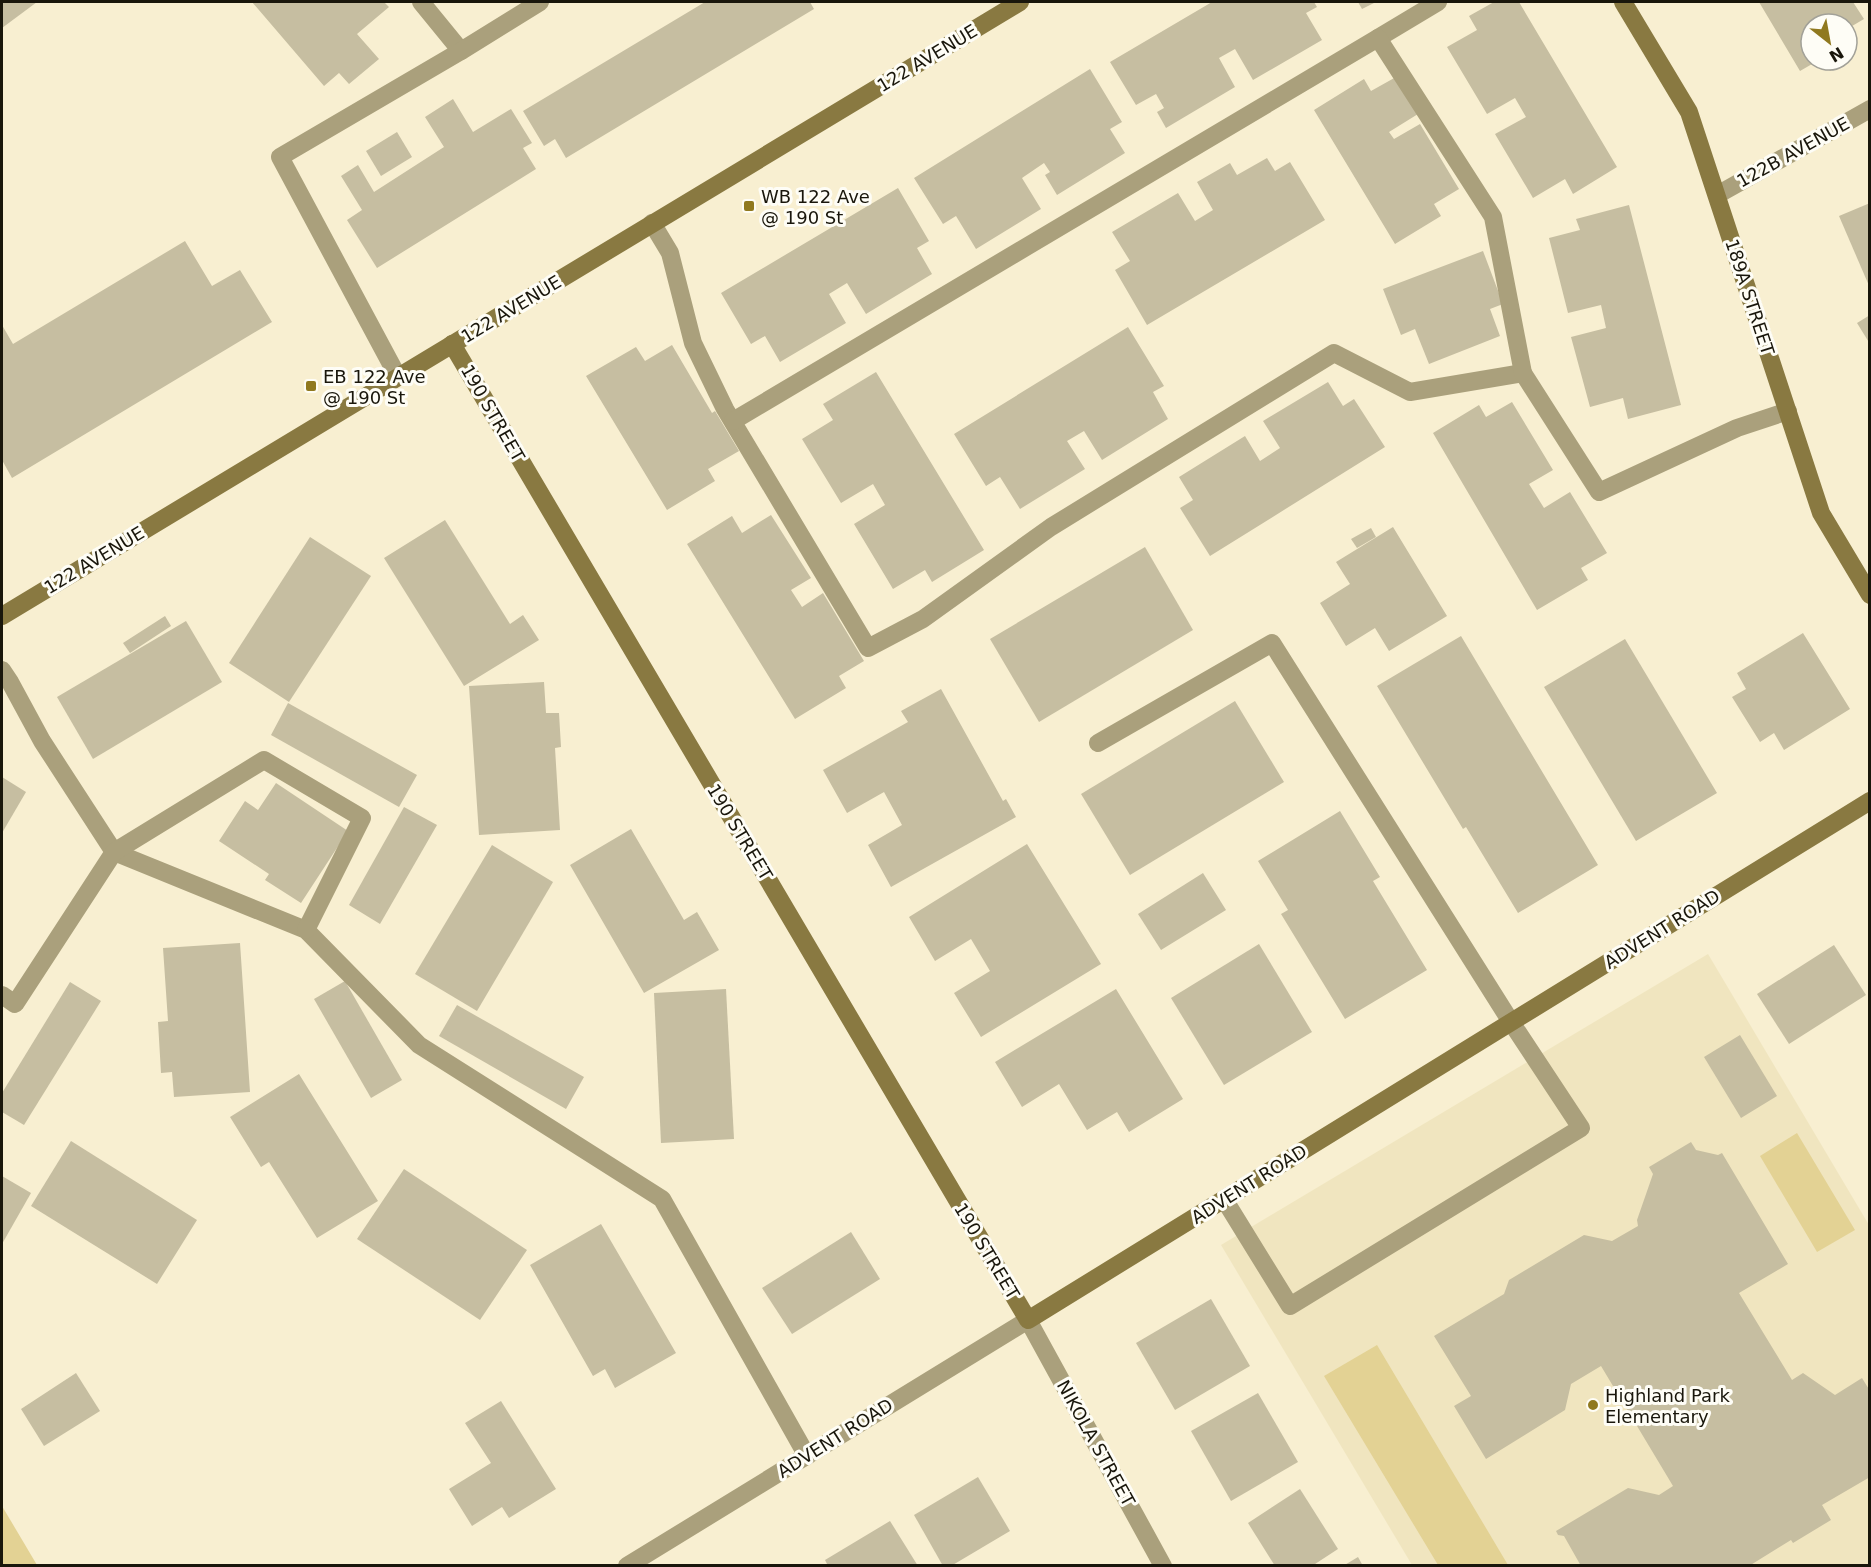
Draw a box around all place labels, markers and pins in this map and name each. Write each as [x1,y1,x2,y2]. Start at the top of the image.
place label: WB 122 Ave @ 190 St [761,186,870,228]
marker: WB 122 Ave @ 190 St [742,199,756,213]
place label: EB 122 Ave @ 190 St [323,366,426,408]
marker: EB 122 Ave @ 190 St [304,379,318,393]
place label: Highland Park Elementary [1605,1385,1730,1427]
marker: Highland Park Elementary [1586,1398,1600,1412]

